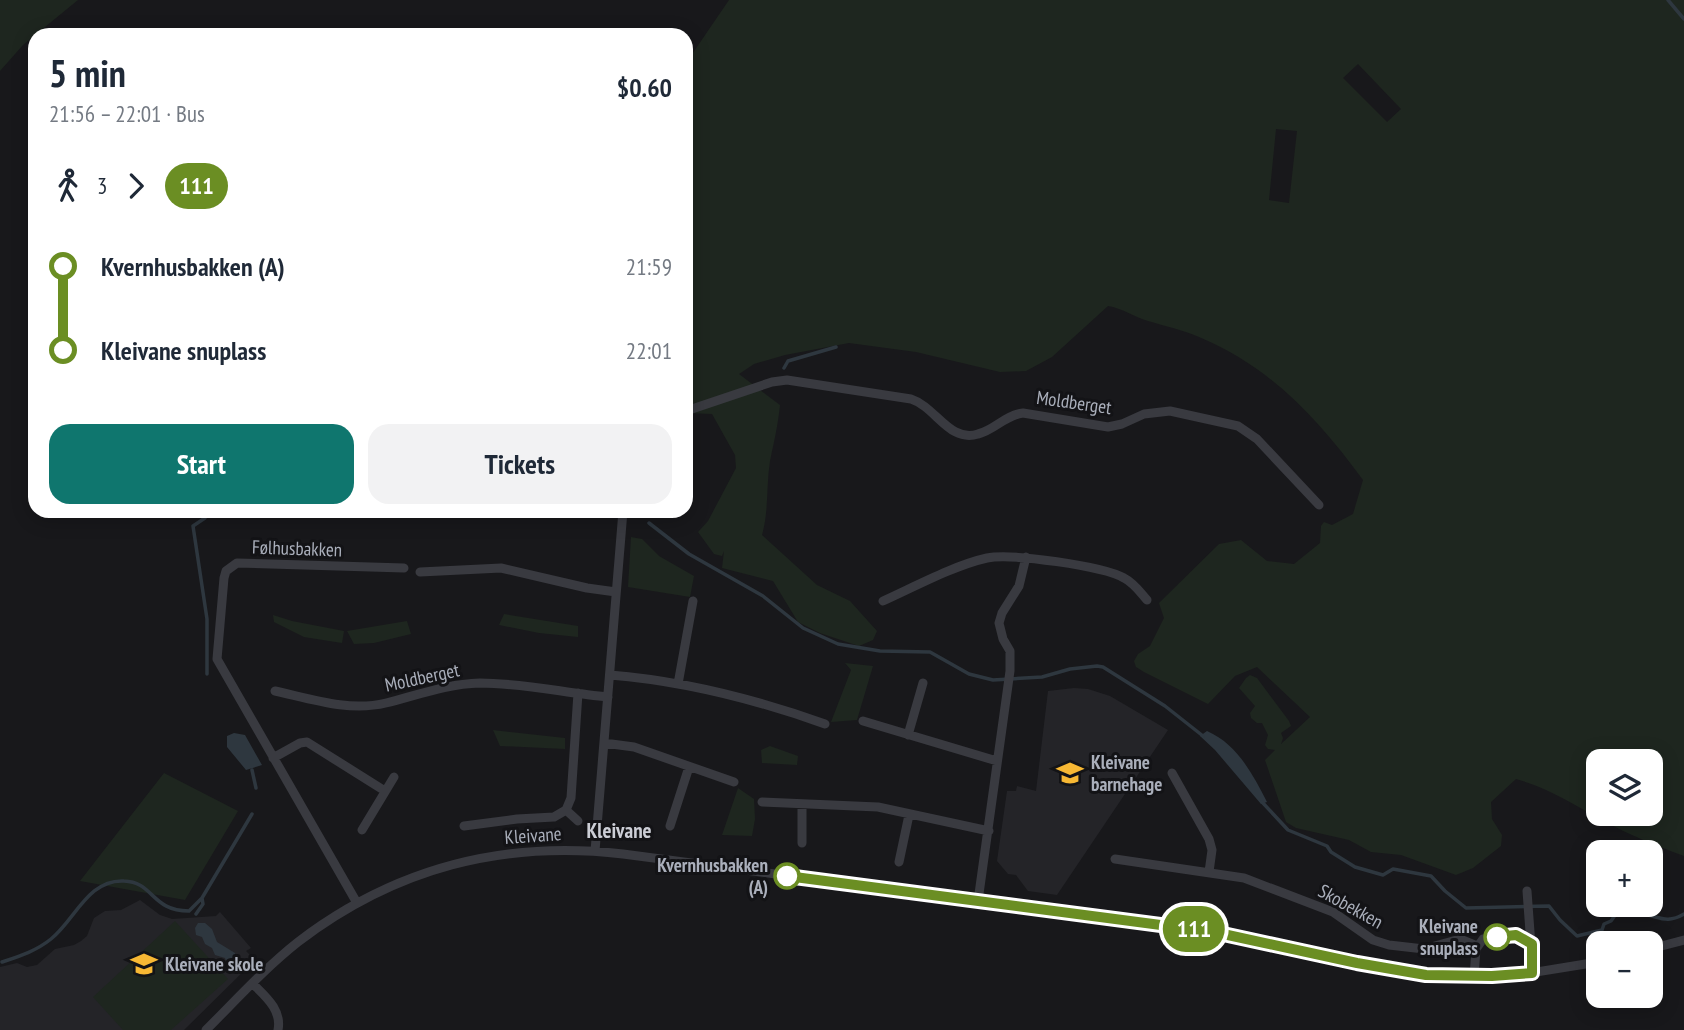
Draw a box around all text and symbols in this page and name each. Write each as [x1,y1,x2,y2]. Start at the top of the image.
text: 5 min [49,48,126,97]
text: $0.60 [617,71,672,104]
text: 21:56 – 22:01 · Bus [49,99,205,128]
icon: walk [49,167,87,205]
icon: forward [117,167,155,205]
text: 111 [179,170,214,201]
text: 3 [97,171,107,200]
text: Kvernhusbakken (A) [101,250,285,283]
text: 21:59 [626,252,672,281]
text: Kleivane snuplass [101,334,266,367]
text: 22:01 [626,336,672,365]
street label: Moldberget [1035,385,1114,419]
button: Start [49,424,354,504]
button: Tickets [368,424,672,504]
street label: Følhusbakken [252,534,342,562]
street label: Moldberget [383,657,462,697]
map controls [1586,749,1663,1008]
button: layers [1586,749,1663,826]
place label: Kleivane barnehage [1091,750,1162,796]
school or university icon: Kleivane barnehage [1055,758,1085,788]
district label: Kleivane [586,817,652,844]
street label: Kleivane [504,821,562,849]
button: + [1586,840,1663,917]
place label: Kvernhusbakken (A) [657,853,768,899]
marker: Kvernhusbakken (A) [774,863,800,889]
street label: Skobekken [1314,878,1388,934]
line badge: 111 [1154,906,1234,952]
text: 111 [1177,913,1211,944]
place label: Kleivane snuplass [1419,914,1478,960]
marker: Kleivane snuplass [1484,924,1510,950]
button: − [1586,931,1663,1008]
school or university icon: Kleivane skole [129,949,159,979]
place label: Kleivane skole [165,952,263,976]

